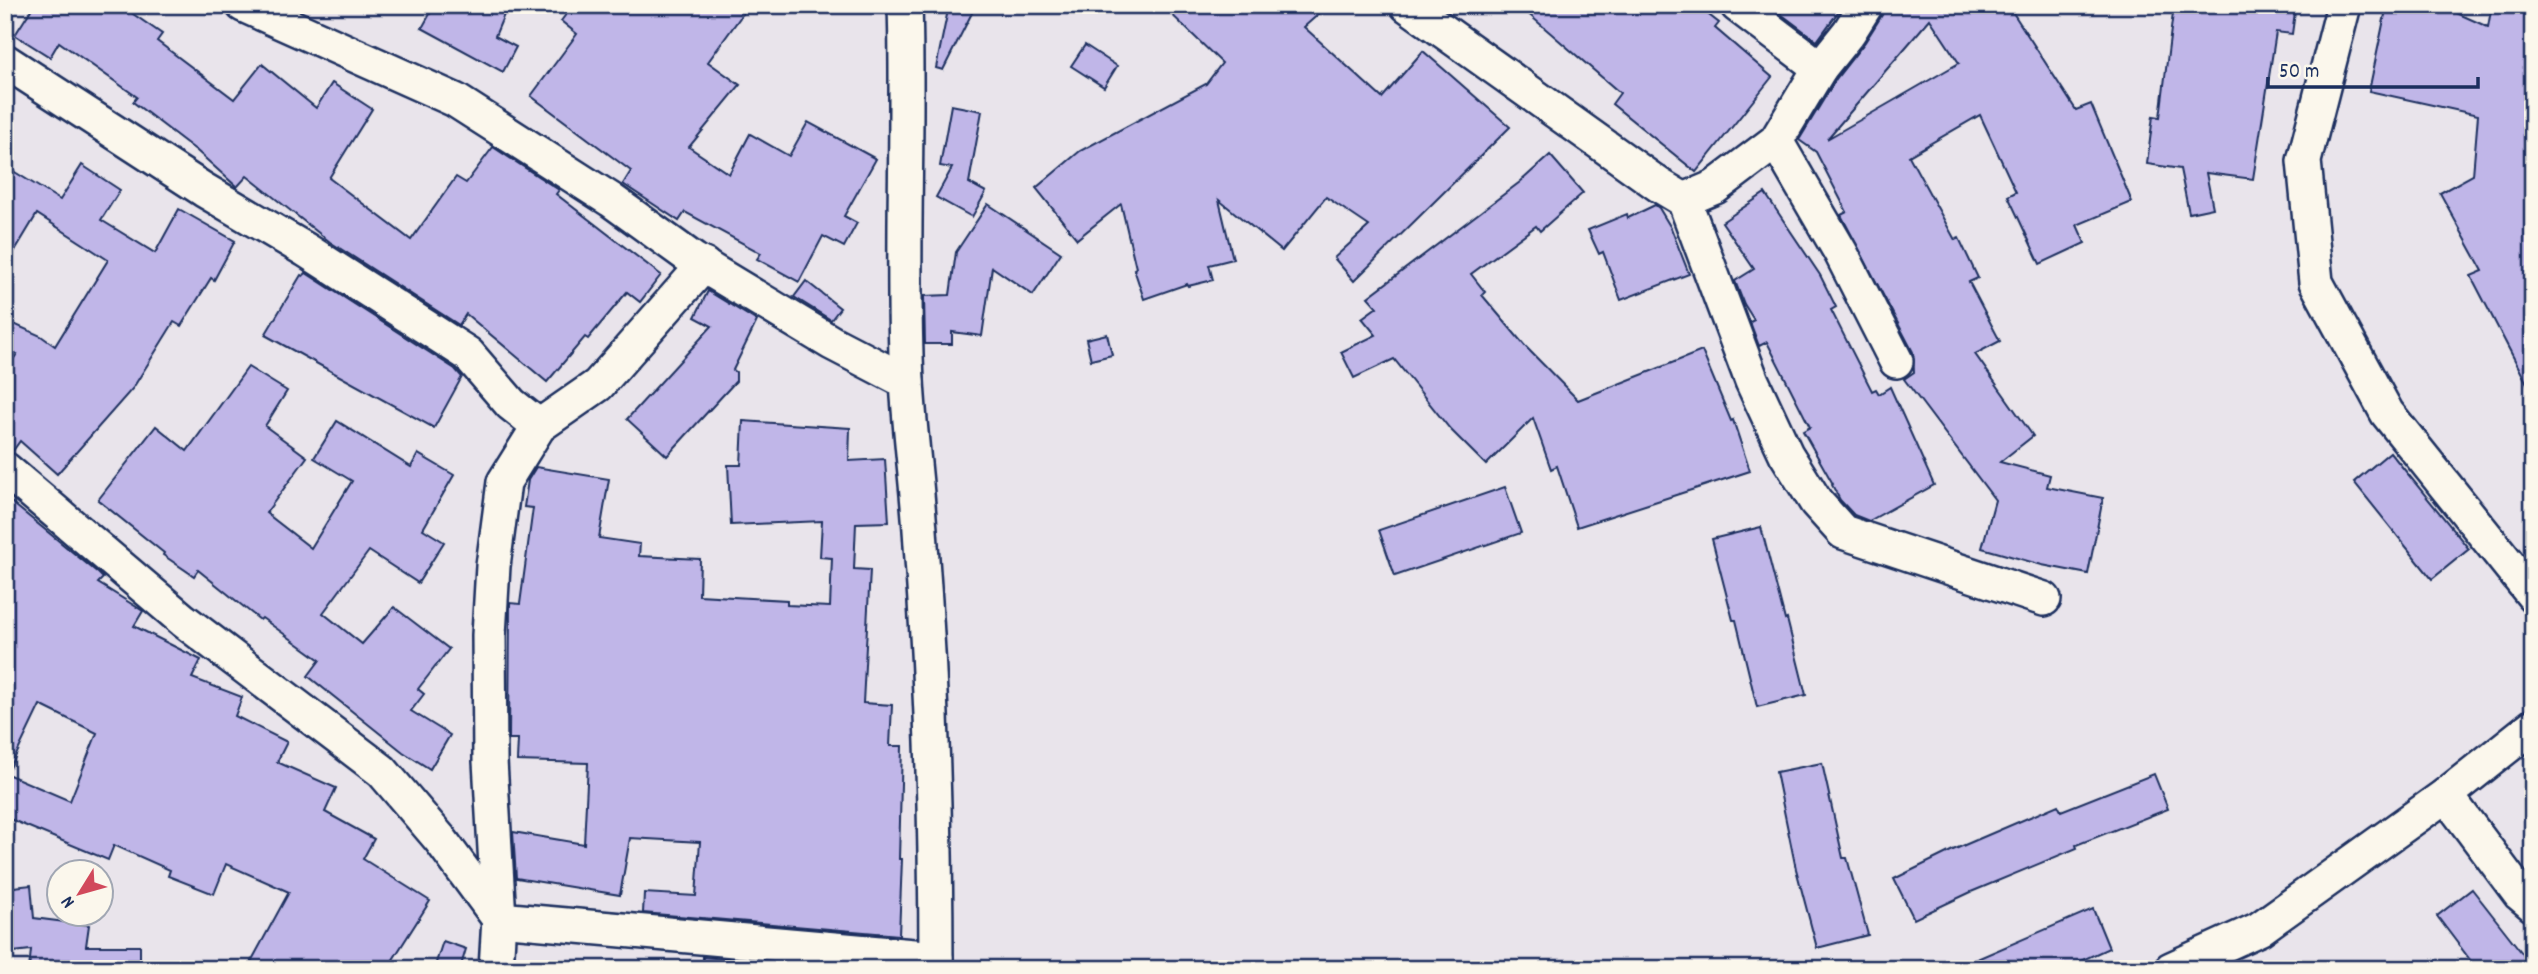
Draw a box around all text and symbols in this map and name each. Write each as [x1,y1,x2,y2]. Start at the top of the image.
scale bar [2268,46,2478,90]
text: 50 m [2279,58,2319,88]
north arrow [46,858,116,928]
text: N [56,889,83,913]

